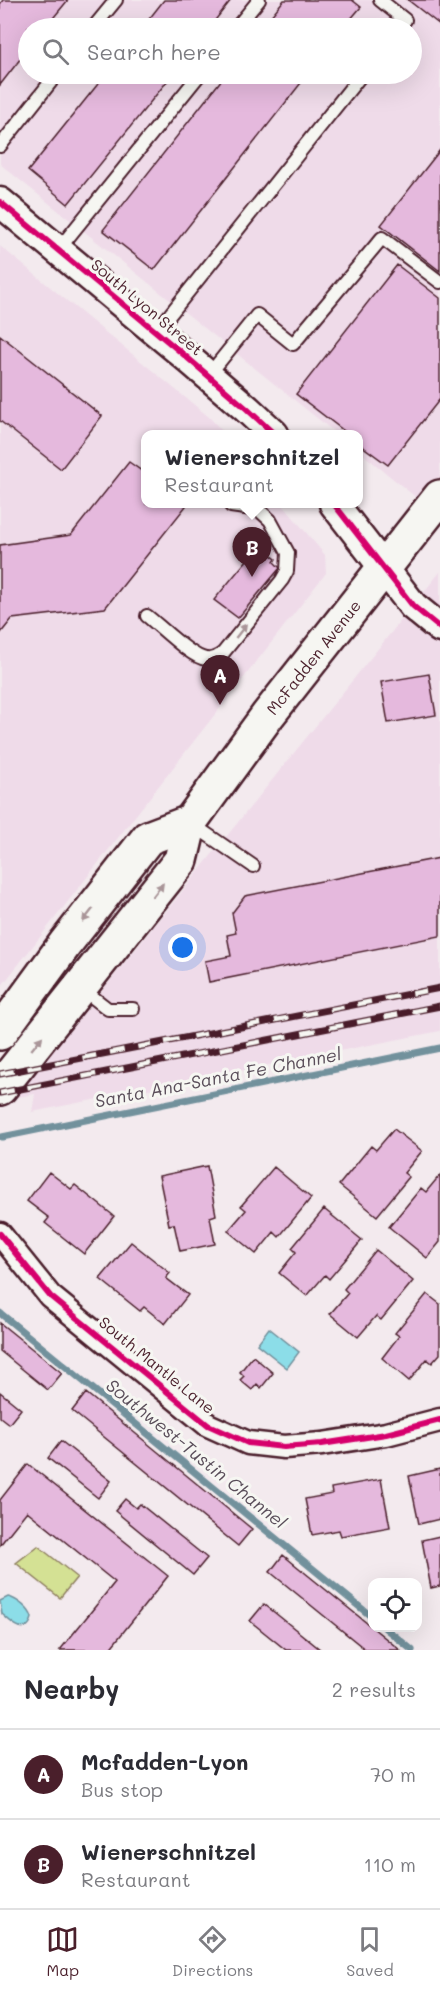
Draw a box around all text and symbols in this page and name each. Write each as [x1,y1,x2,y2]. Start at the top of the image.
search box [18,18,422,84]
icon: search [39,35,72,68]
text: Search here [87,37,221,66]
street label: South Lyon Street [87,254,208,360]
popup [141,430,363,508]
text: Wienerschnitzel [165,442,339,471]
text: Restaurant [165,471,274,497]
pin: B [232,528,272,577]
street label: McFadden Avenue [261,595,365,719]
one-way arrow [235,623,248,639]
pin: A [200,656,240,705]
one-way arrow [151,882,163,897]
one-way arrow [81,907,94,923]
your location [168,933,197,962]
one-way arrow [31,1035,44,1051]
water label: Santa Ana-Santa Fe Channel [93,1041,343,1113]
street label: South Mantle Lane [95,1311,220,1418]
water label: Southwest-Tustin Channel [101,1373,292,1534]
map controls [368,1578,422,1632]
button: locate [368,1578,422,1632]
text: Nearby [24,1672,119,1706]
text: 2 results [332,1676,416,1702]
text: Mcfadden-Lyon [81,1747,248,1776]
text: A [37,1761,50,1787]
text: 70 m [370,1761,416,1787]
text: Bus stop [81,1776,163,1802]
text: Wienerschnitzel [81,1837,256,1866]
text: B [37,1851,50,1877]
text: 110 m [363,1851,416,1877]
text: Restaurant [81,1866,191,1892]
tab: Map [46,1923,79,1980]
tab: Directions [172,1923,253,1980]
tab: Saved [346,1923,394,1980]

